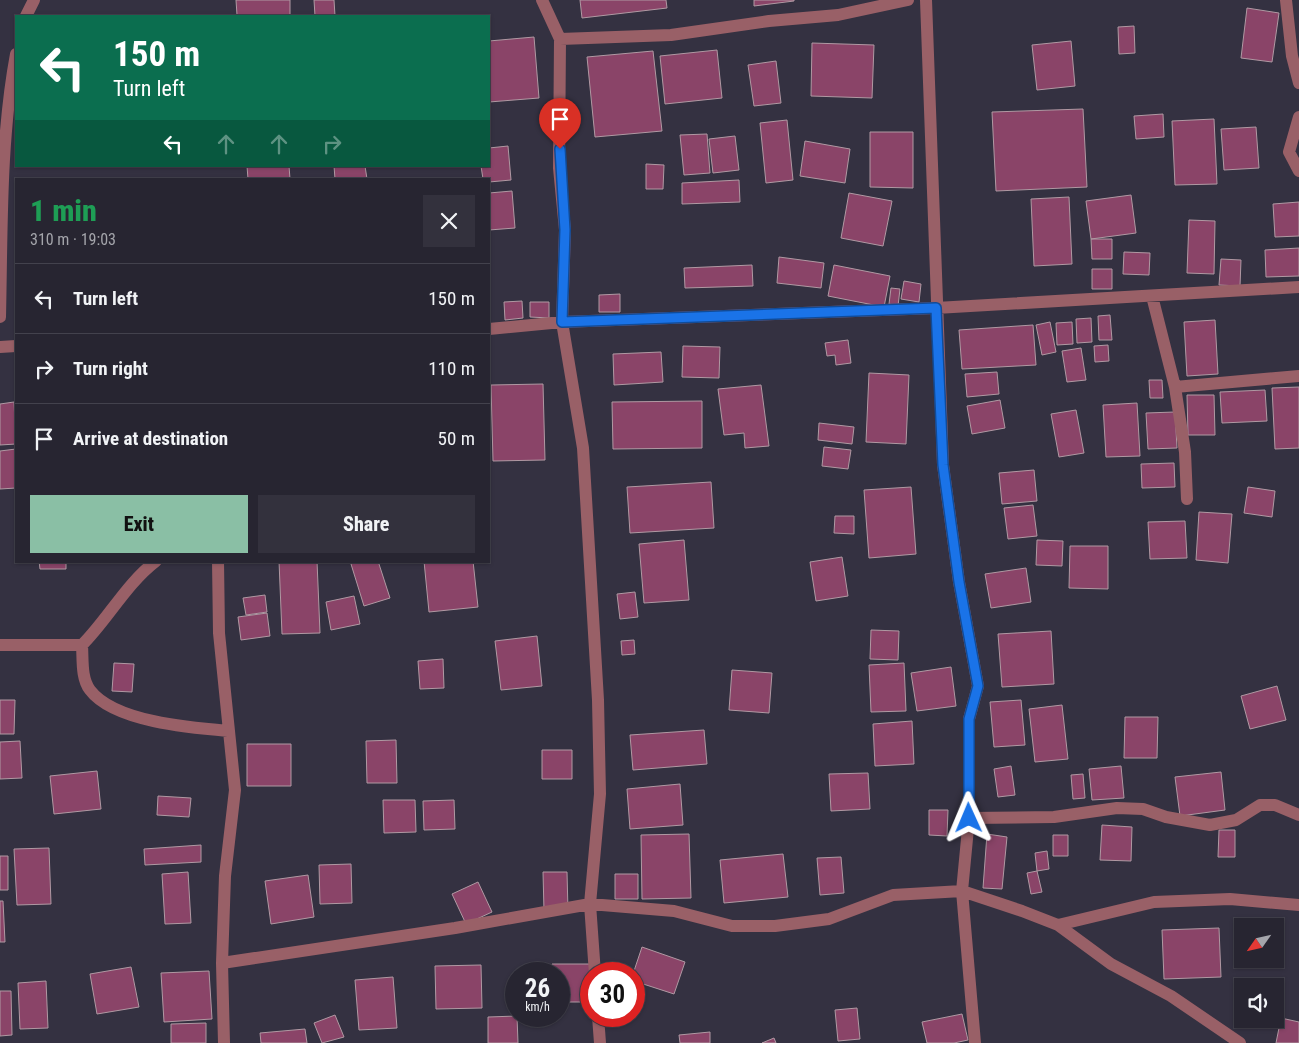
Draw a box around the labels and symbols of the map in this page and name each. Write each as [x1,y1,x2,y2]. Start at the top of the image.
pin [539,98,581,149]
position arrow [942,791,994,843]
north arrow [1234,918,1284,968]
speed limit sign: 30 [580,962,645,1027]

